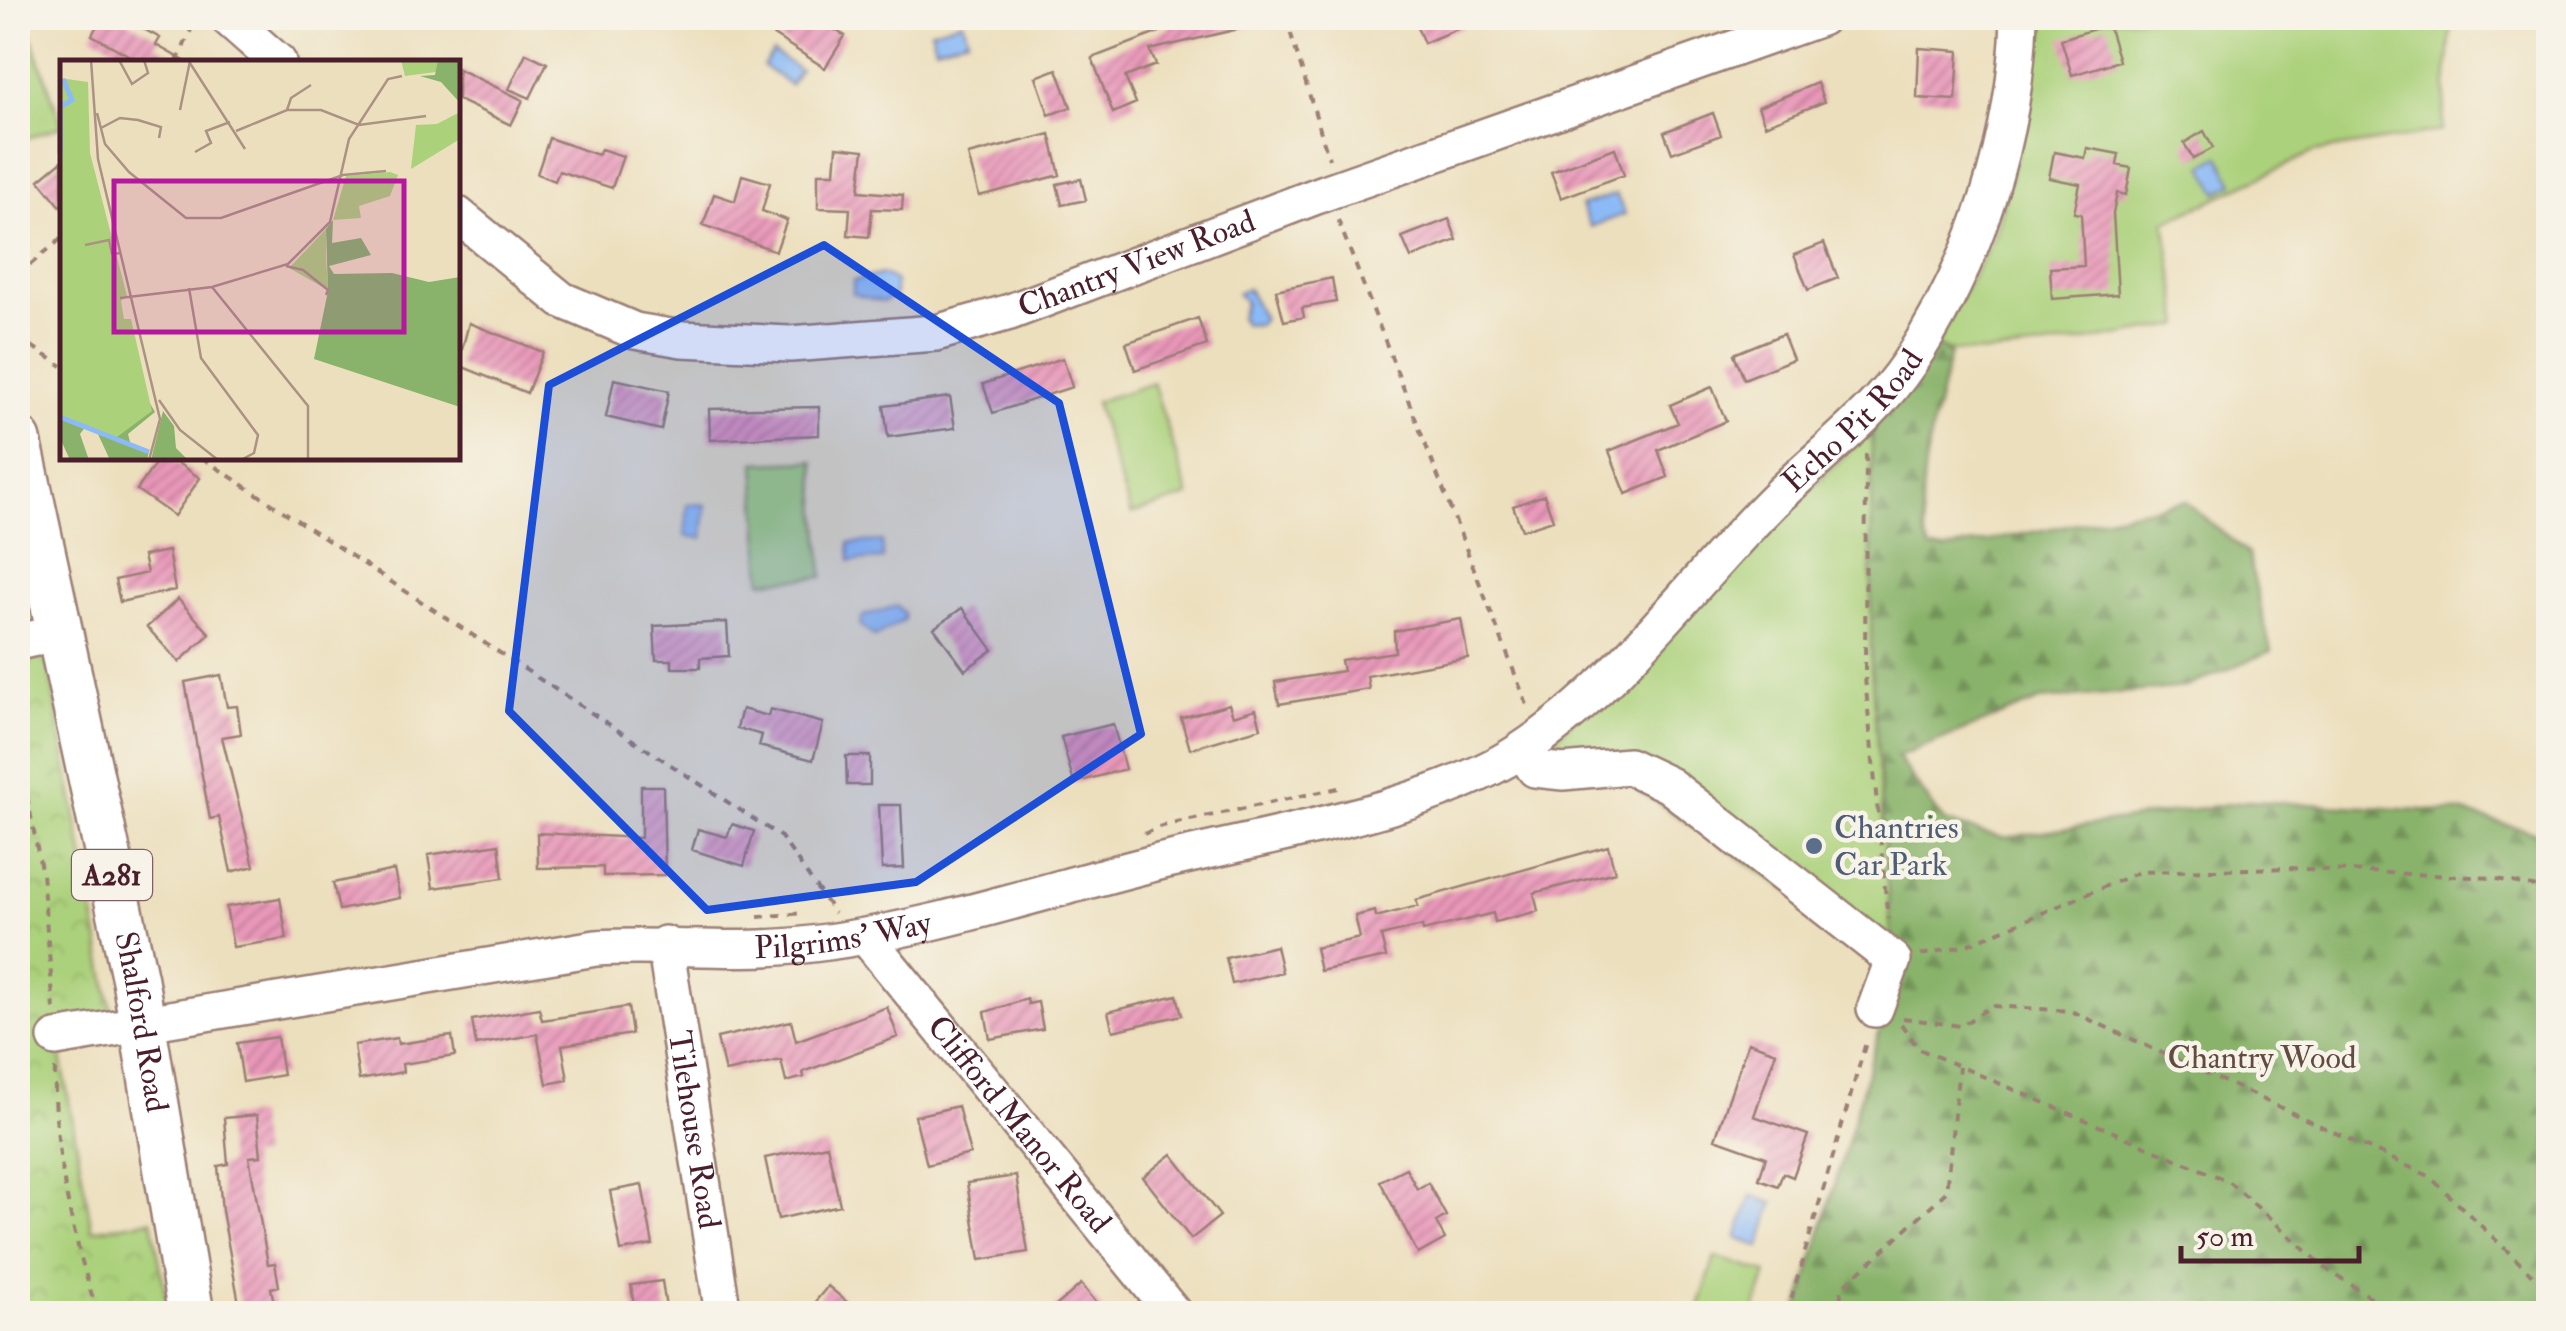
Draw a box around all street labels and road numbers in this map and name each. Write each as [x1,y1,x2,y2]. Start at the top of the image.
street label: Chantry View Road [1012,201,1261,327]
street label: Echo Pit Road [1774,342,1933,501]
road number: A281 [72,850,152,900]
street label: Pilgrims' Way [753,903,936,968]
street label: Shalford Road [105,928,177,1116]
street label: Clifford Manor Road [918,1007,1120,1242]
street label: Tilehouse Road [659,1028,729,1232]

